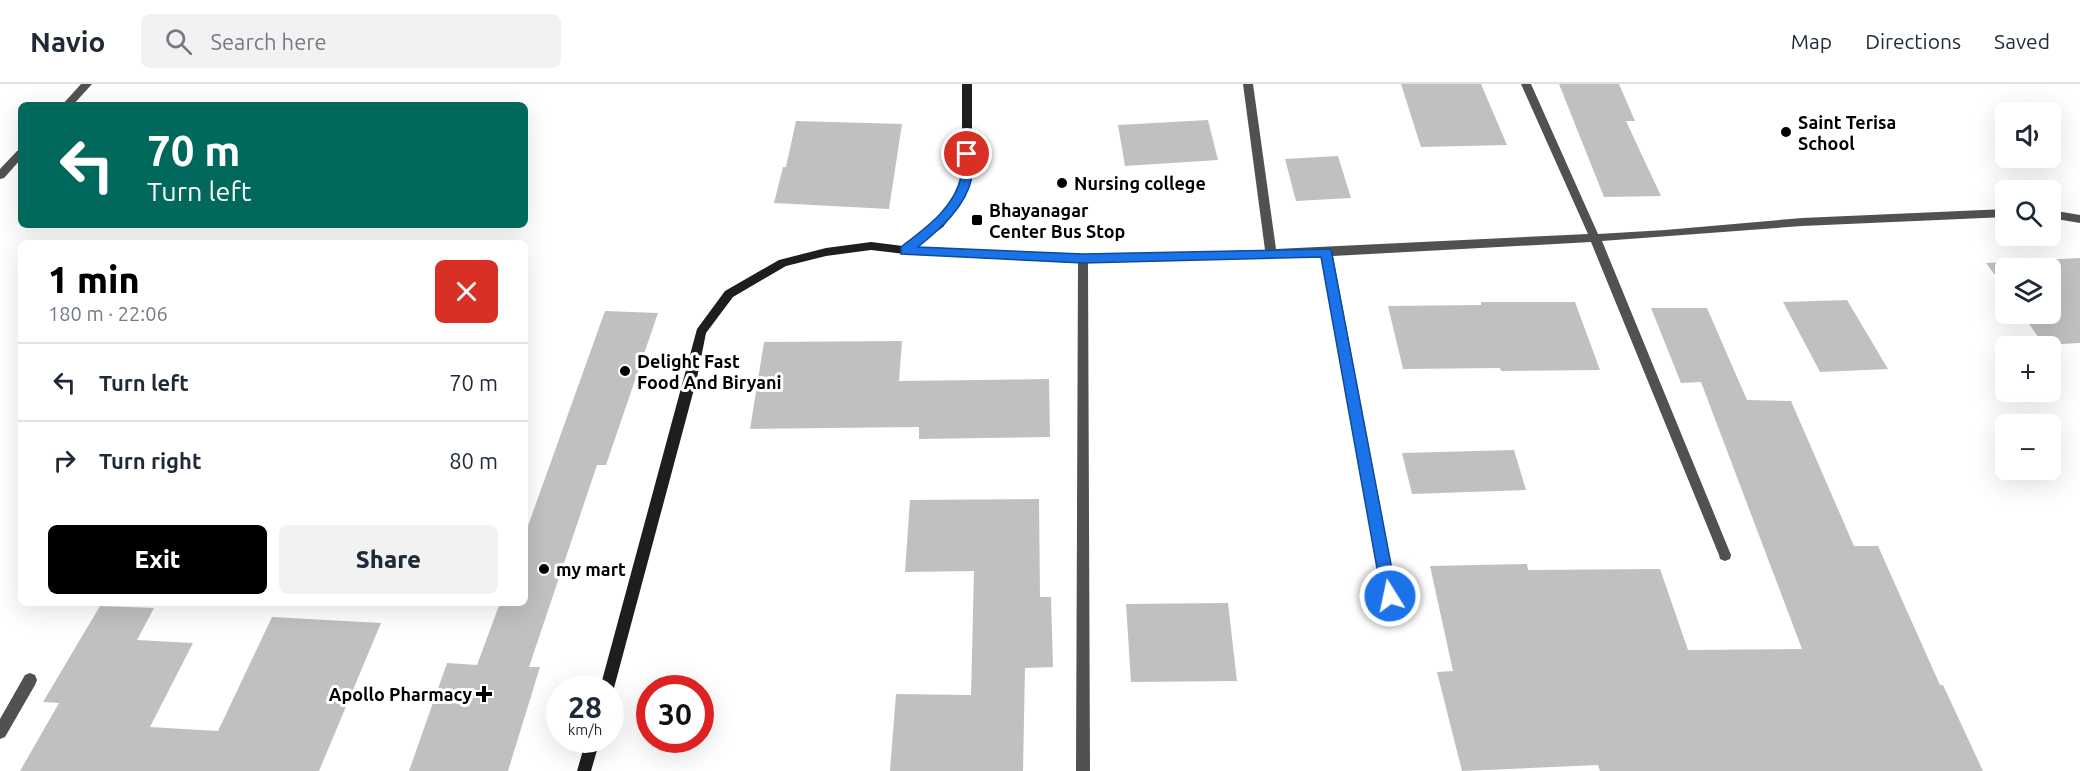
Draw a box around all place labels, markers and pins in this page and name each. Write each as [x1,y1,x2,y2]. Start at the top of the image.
place label: Saint Terisa School [1798,112,1896,153]
marker: Saint Terisa School [1779,125,1793,139]
pin [941,128,992,179]
place label: Nursing college [1074,173,1206,193]
marker: Nursing college [1055,176,1069,190]
place label: Bhayanagar Center Bus Stop [989,200,1125,241]
marker: Bhayanagar Center Bus Stop [970,213,984,227]
place label: Delight Fast Food And Biryani [637,351,782,392]
marker: Delight Fast Food And Biryani [618,364,632,378]
place label: my mart [556,559,626,579]
marker: my mart [537,562,551,576]
place label: Apollo Pharmacy [329,684,472,704]
marker: Apollo Pharmacy [477,687,491,701]

